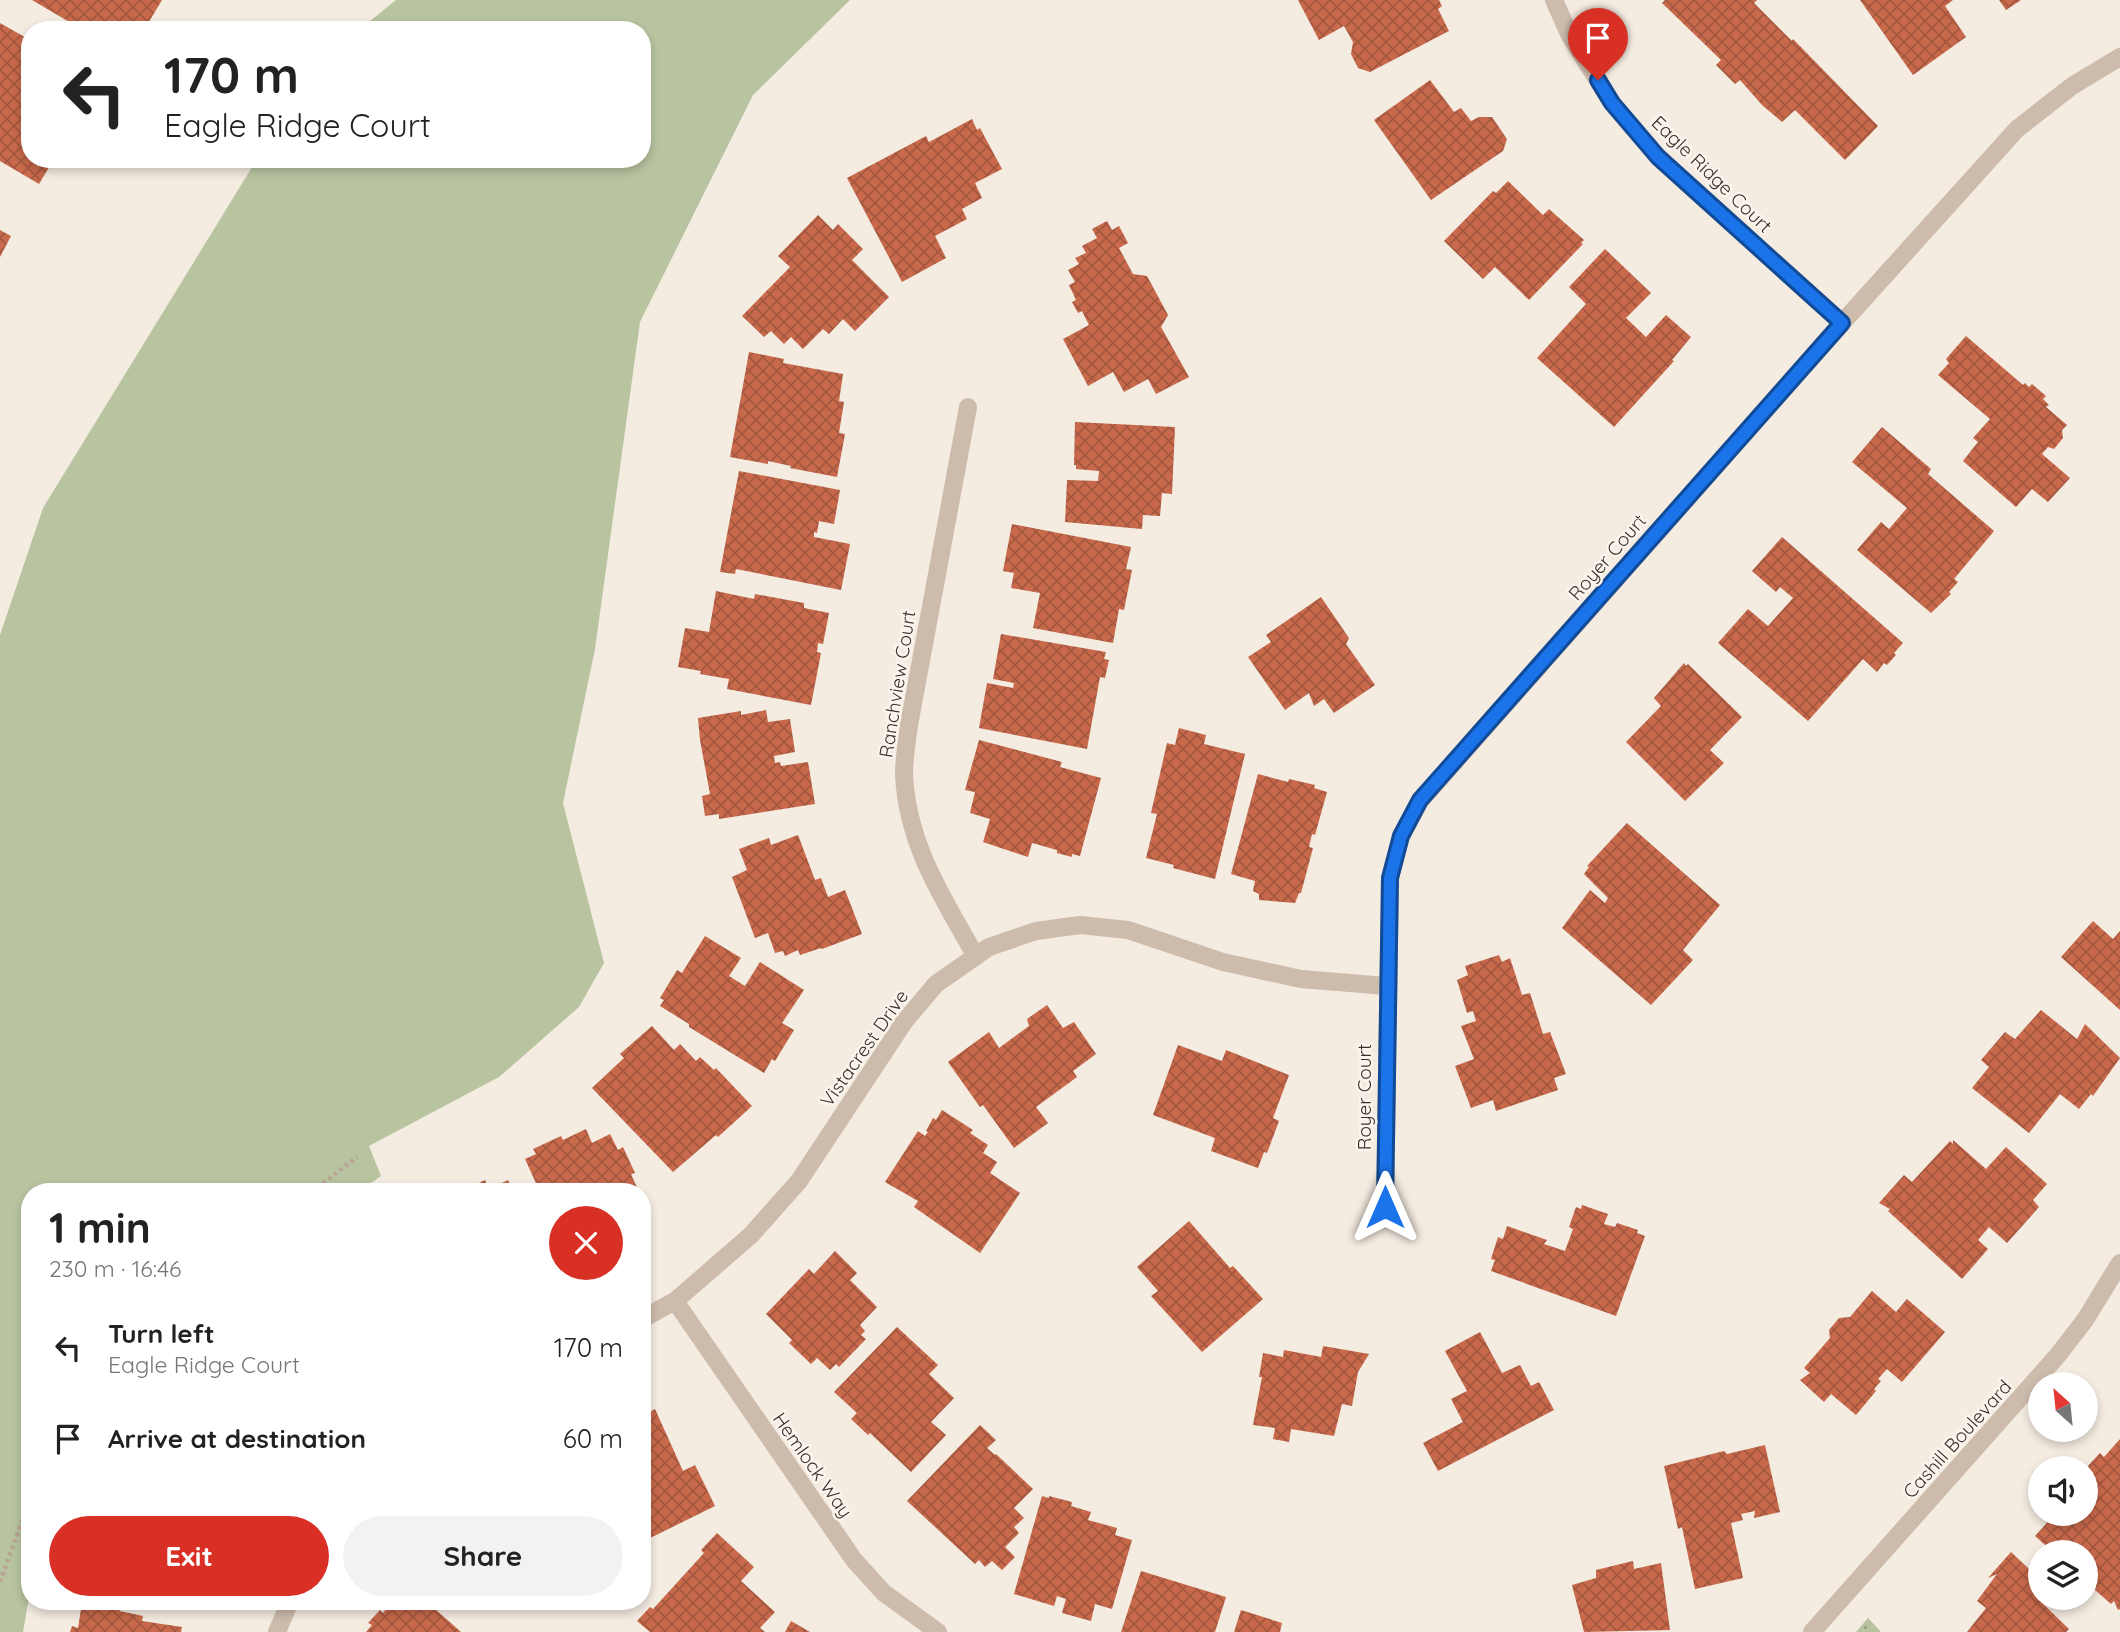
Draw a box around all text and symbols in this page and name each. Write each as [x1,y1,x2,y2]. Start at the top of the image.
pin [1568,8,1628,80]
icon: arrive [1579,19,1617,57]
text: 170 m [164,44,299,105]
icon: left [49,49,140,140]
text: Eagle Ridge Court [164,105,431,145]
street label: Eagle Ridge Court [1647,110,1777,238]
street label: Royer Court [1563,509,1651,605]
street label: Ranchview Court [874,609,920,759]
street label: Vistacrest Drive [815,985,913,1111]
street label: Royer Court [1352,1044,1376,1150]
position arrow [1348,1170,1422,1244]
text: 1 min [49,1201,151,1254]
button: close [549,1206,623,1280]
text: 230 m · 16:46 [49,1254,181,1283]
text: Turn left [108,1317,215,1350]
icon: left [49,1329,87,1367]
text: 170 m [554,1331,623,1364]
text: Eagle Ridge Court [108,1350,300,1379]
north arrow [2028,1372,2098,1442]
map controls [2028,1372,2098,1610]
street label: Cashill Boulevard [1898,1375,2016,1503]
street label: Hemlock Way [768,1408,858,1522]
icon: arrive [49,1420,87,1458]
text: Arrive at destination [108,1422,366,1455]
text: 60 m [563,1422,623,1455]
button: sound [2028,1456,2098,1526]
button: Exit [49,1516,329,1596]
button: Share [343,1516,623,1596]
button: layers [2028,1540,2098,1610]

